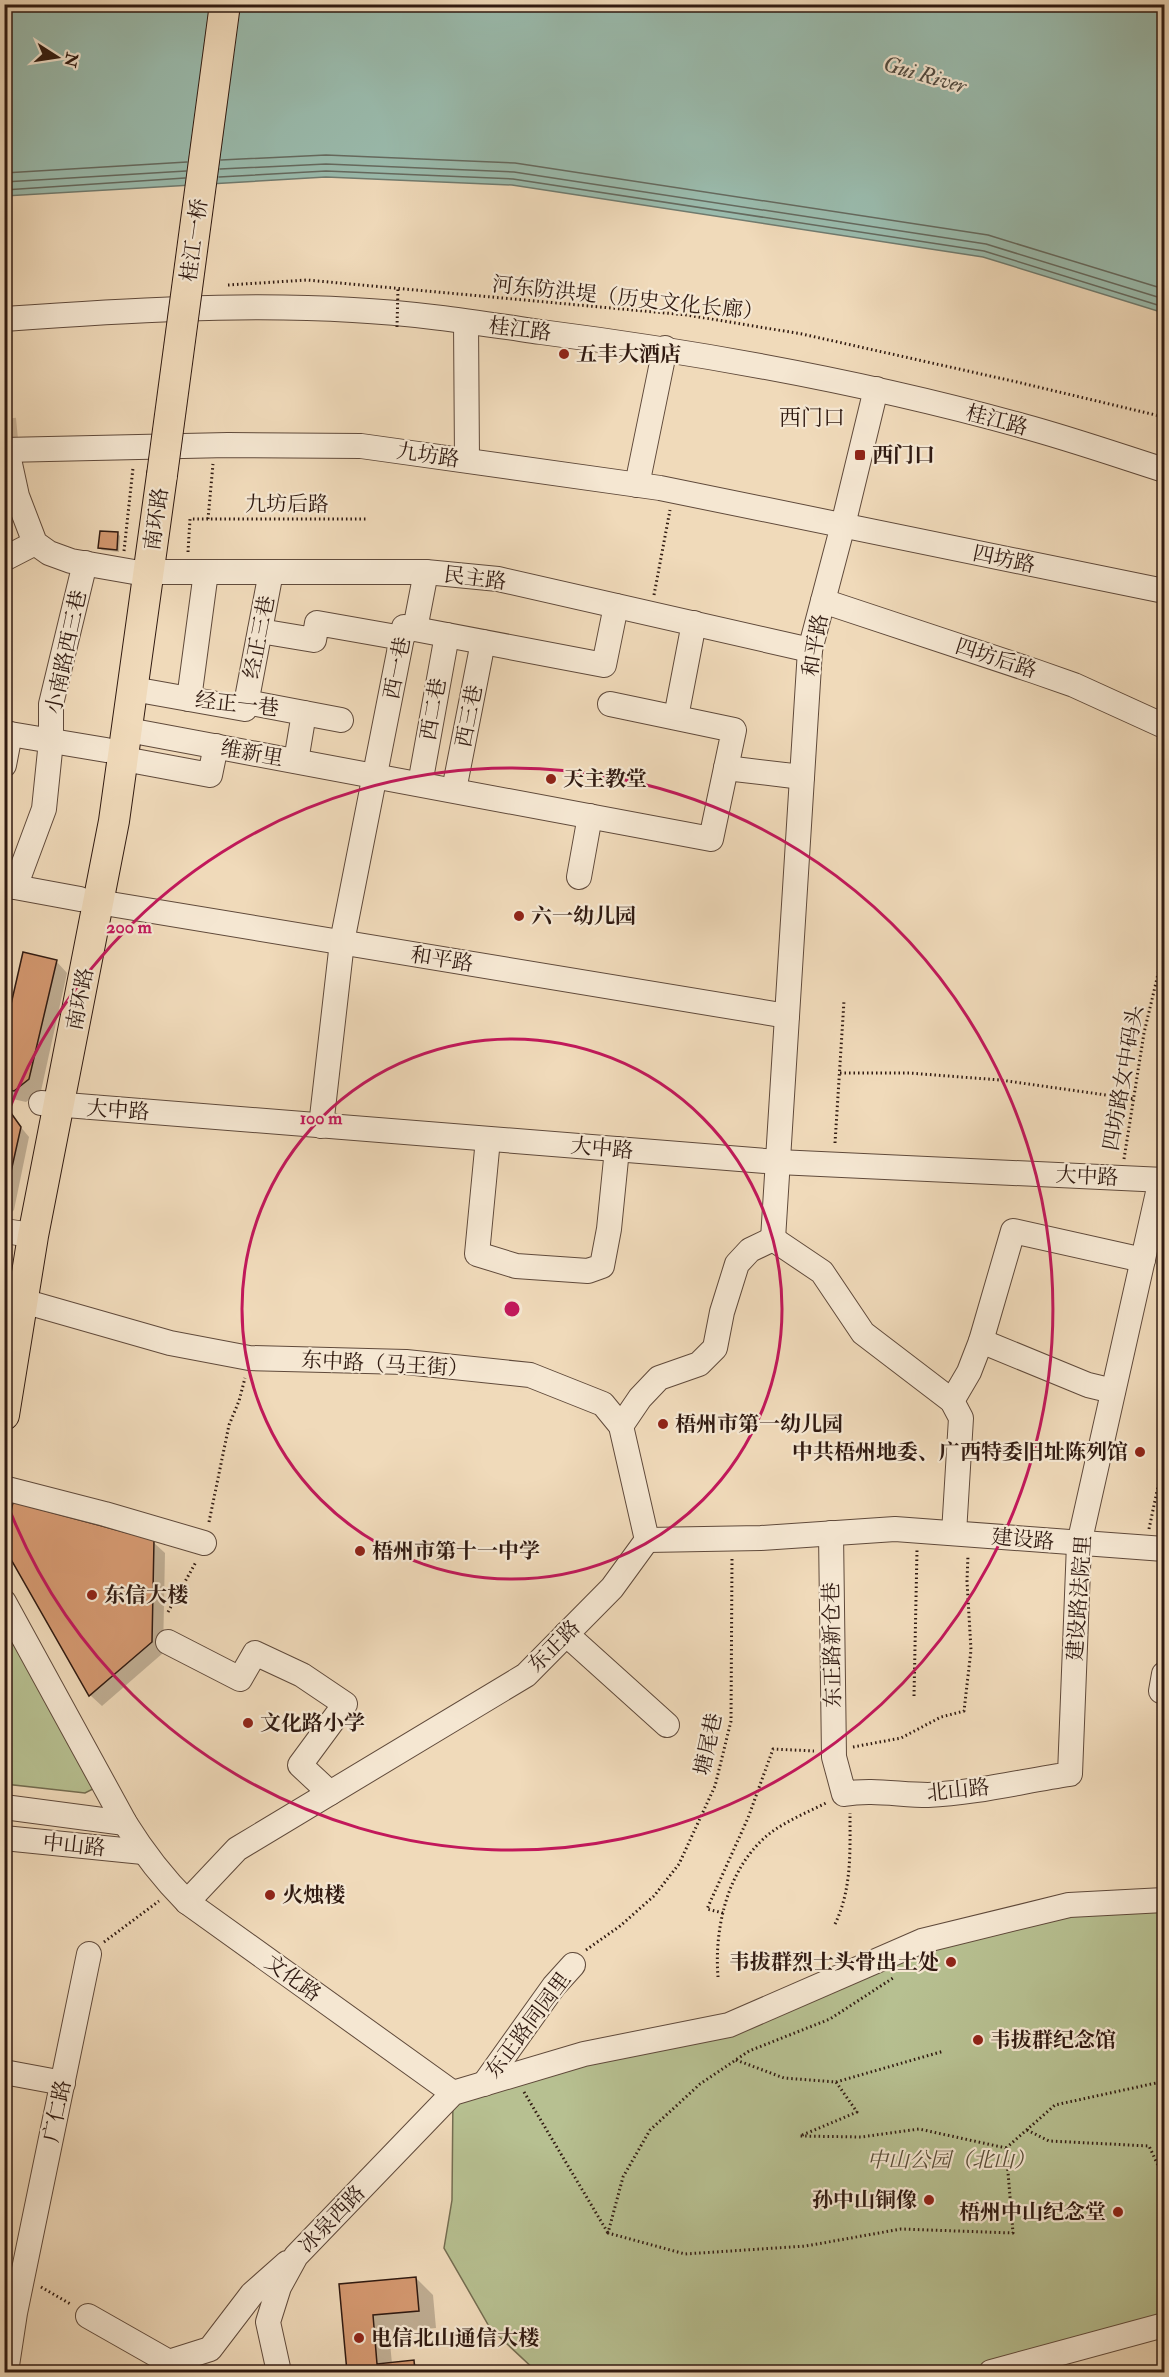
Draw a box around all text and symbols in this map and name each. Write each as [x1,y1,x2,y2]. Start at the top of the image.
north arrow [27,27,87,87]
text: N [59,50,82,70]
water label: Gui River [880,50,971,101]
street label: 桂江一桥 [175,197,214,284]
street label: 河东防洪堤（历史文化长廊） [491,271,765,326]
street label: 桂江路 [487,312,553,347]
place label: 五丰大酒店 [576,341,681,368]
marker: 五丰大酒店 [557,347,571,361]
street label: 桂江路 [963,399,1031,442]
district label: 西门口 [779,404,845,432]
street label: 九坊路 [395,438,461,473]
place label: 西门口 [872,442,935,469]
marker: 西门口 [853,448,867,462]
street label: 南环路 [139,486,174,552]
street label: 九坊后路 [245,491,329,518]
street label: 四坊路 [970,540,1038,579]
street label: 民主路 [442,561,508,596]
street label: 小南路西三巷 [40,588,93,717]
street label: 经正三巷 [238,593,281,681]
street label: 和平路 [797,612,834,678]
street label: 四坊后路 [952,633,1040,684]
street label: 西一巷 [378,635,417,702]
street label: 西二巷 [415,676,452,742]
street label: 西三巷 [450,683,489,750]
street label: 经正一巷 [194,687,280,722]
street label: 维新里 [219,735,285,772]
place label: 天主教堂 [563,766,647,793]
marker: 天主教堂 [544,772,558,786]
place label: 六一幼儿园 [531,903,636,930]
marker: 六一幼儿园 [512,909,526,923]
text: 200 m [106,916,153,939]
street label: 和平路 [409,941,475,978]
street label: 南环路 [61,966,100,1033]
street label: 四坊路女中码头 [1097,1003,1150,1153]
street label: 大中路 [86,1095,150,1126]
text: 100 m [300,1107,343,1130]
street label: 大中路 [569,1132,635,1165]
street label: 大中路 [1055,1161,1119,1192]
centre of rings [502,1299,522,1319]
street label: 东中路（马王街） [300,1347,470,1382]
place label: 梧州市第一幼儿园 [675,1411,843,1438]
marker: 梧州市第一幼儿园 [656,1417,670,1431]
place label: 中共梧州地委、广西特委旧址陈列馆 [792,1439,1128,1466]
marker: 中共梧州地委、广西特委旧址陈列馆 [1133,1445,1147,1459]
street label: 建设路 [990,1523,1056,1556]
street label: 建设路法院里 [1062,1534,1097,1662]
place label: 梧州市第十一中学 [372,1538,540,1565]
marker: 梧州市第十一中学 [353,1544,367,1558]
place label: 东信大楼 [104,1582,188,1609]
street label: 东正路新仓巷 [818,1582,847,1708]
marker: 东信大楼 [85,1588,99,1602]
street label: 东正路 [523,1615,586,1678]
place label: 文化路小学 [260,1710,365,1737]
street label: 塘尾巷 [689,1710,728,1778]
marker: 文化路小学 [241,1716,255,1730]
street label: 北山路 [925,1774,991,1807]
street label: 中山路 [41,1829,107,1862]
place label: 火烛楼 [282,1882,345,1909]
marker: 火烛楼 [263,1888,277,1902]
street label: 文化路 [259,1949,326,2008]
place label: 韦拔群烈士头骨出土处 [729,1949,939,1976]
marker: 韦拔群烈士头骨出土处 [944,1955,958,1969]
street label: 东正路同园里 [480,1967,577,2084]
place label: 韦拔群纪念馆 [990,2027,1116,2054]
marker: 韦拔群纪念馆 [971,2033,985,2047]
street label: 广仁路 [38,2077,77,2145]
park label: 中山公园（北山） [867,2147,1035,2174]
street label: 冰泉西路 [293,2180,371,2259]
place label: 孙中山铜像 [812,2187,917,2214]
marker: 孙中山铜像 [922,2193,936,2207]
place label: 梧州中山纪念堂 [959,2199,1106,2226]
marker: 梧州中山纪念堂 [1111,2205,1125,2219]
place label: 电信北山通信大楼 [371,2325,539,2352]
marker: 电信北山通信大楼 [352,2331,366,2345]

